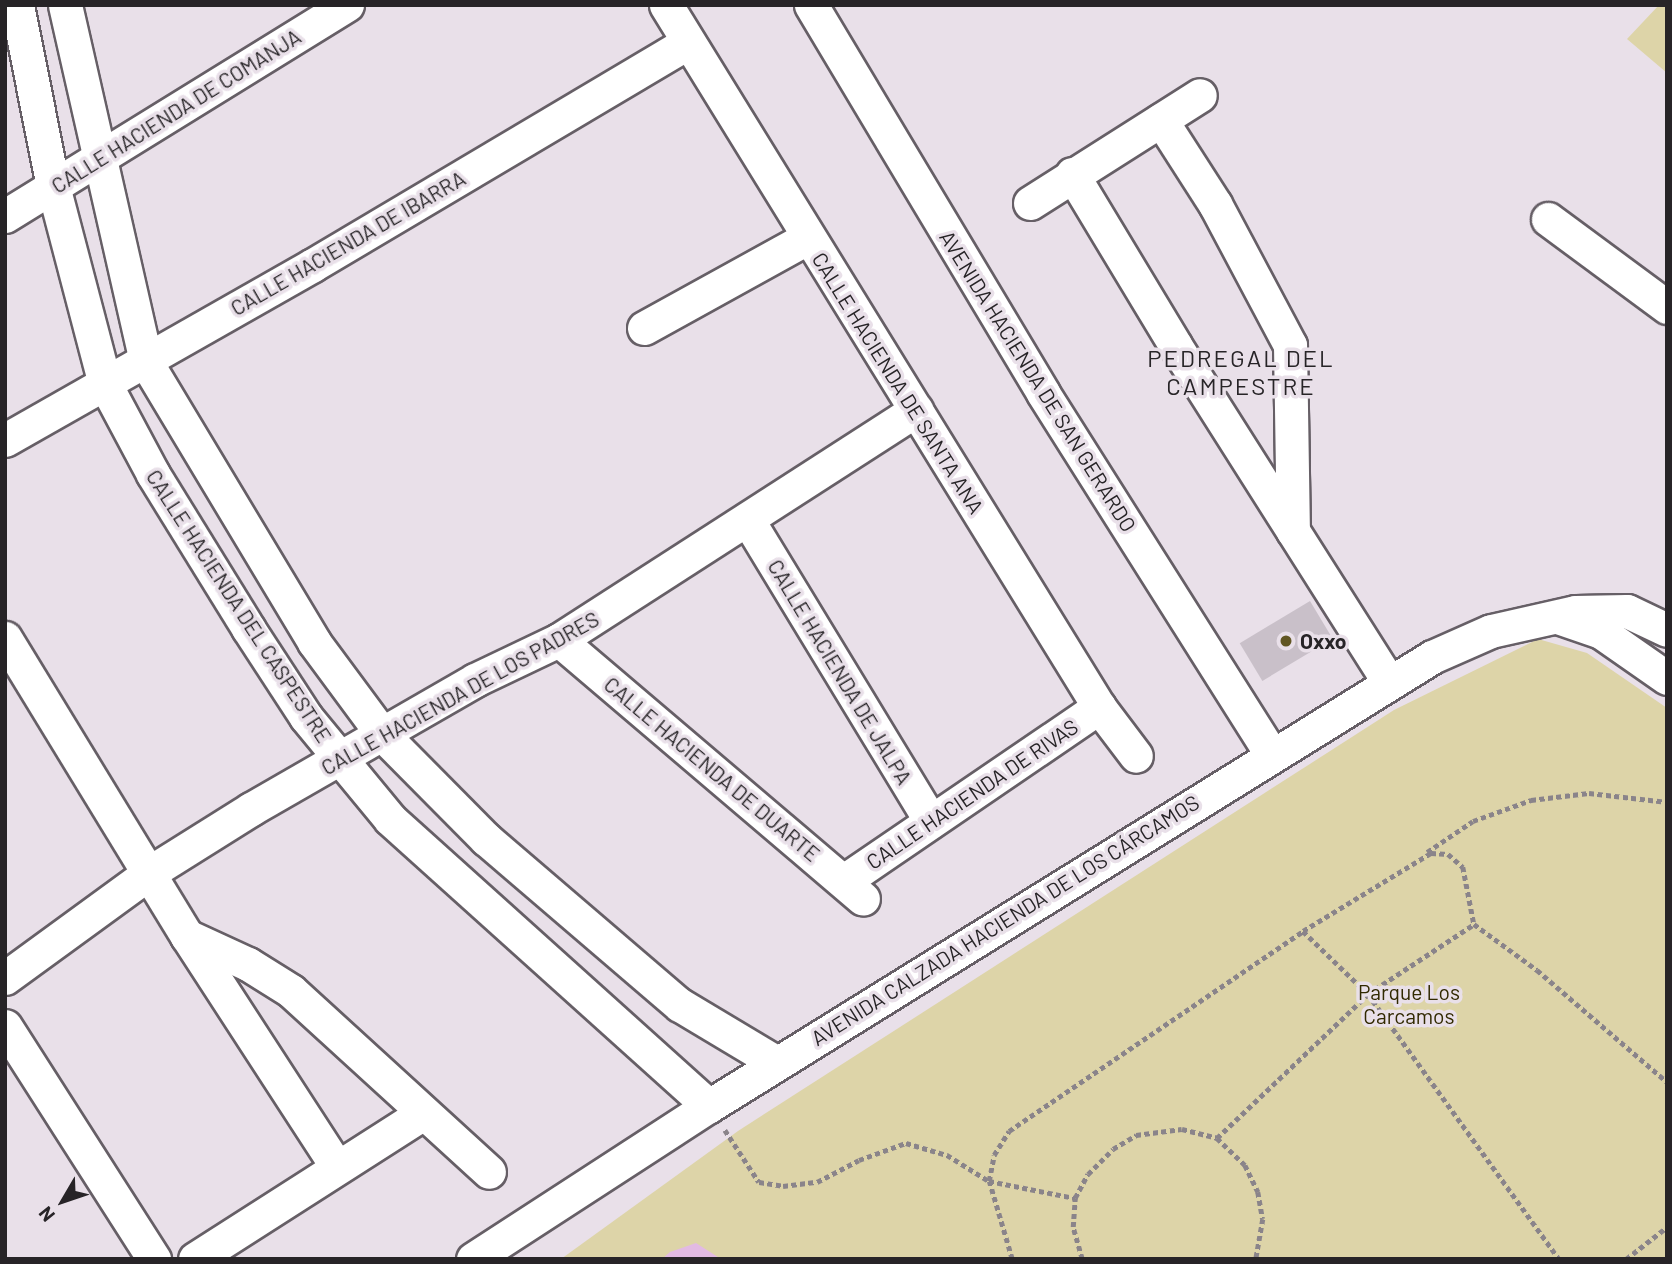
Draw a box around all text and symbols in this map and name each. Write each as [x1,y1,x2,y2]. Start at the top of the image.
street label: CALLE HACIENDA DE COMANJA [47,24,305,198]
street label: CALLE HACIENDA DE IBARRA [226,165,470,321]
street label: AVENIDA HACIENDA DE SAN GERARDO [934,226,1142,536]
street label: CALLE HACIENDA DE SANTA ANA [807,248,989,518]
district label: PEDREGAL DEL CAMPESTRE [1149,344,1333,400]
street label: CALLE HACIENDA DEL CASPESTRE [141,465,337,747]
street label: CALLE HACIENDA DE JALPA [763,555,917,789]
street label: CALLE HACIENDA DE LOS PADRES [317,606,603,780]
place label: Oxxo [1300,628,1347,654]
marker: Oxxo [1278,633,1294,649]
street label: CALLE HACIENDA DE DUARTE [599,671,825,867]
street label: CALLE HACIENDA DE RIVAS [861,714,1083,874]
street label: AVENIDA CALZADA HACIENDA DE LOS CÁRCAMOS [806,789,1204,1051]
park label: Parque Los Carcamos [1358,979,1460,1029]
north arrow [28,1166,98,1236]
text: N [33,1202,59,1227]

